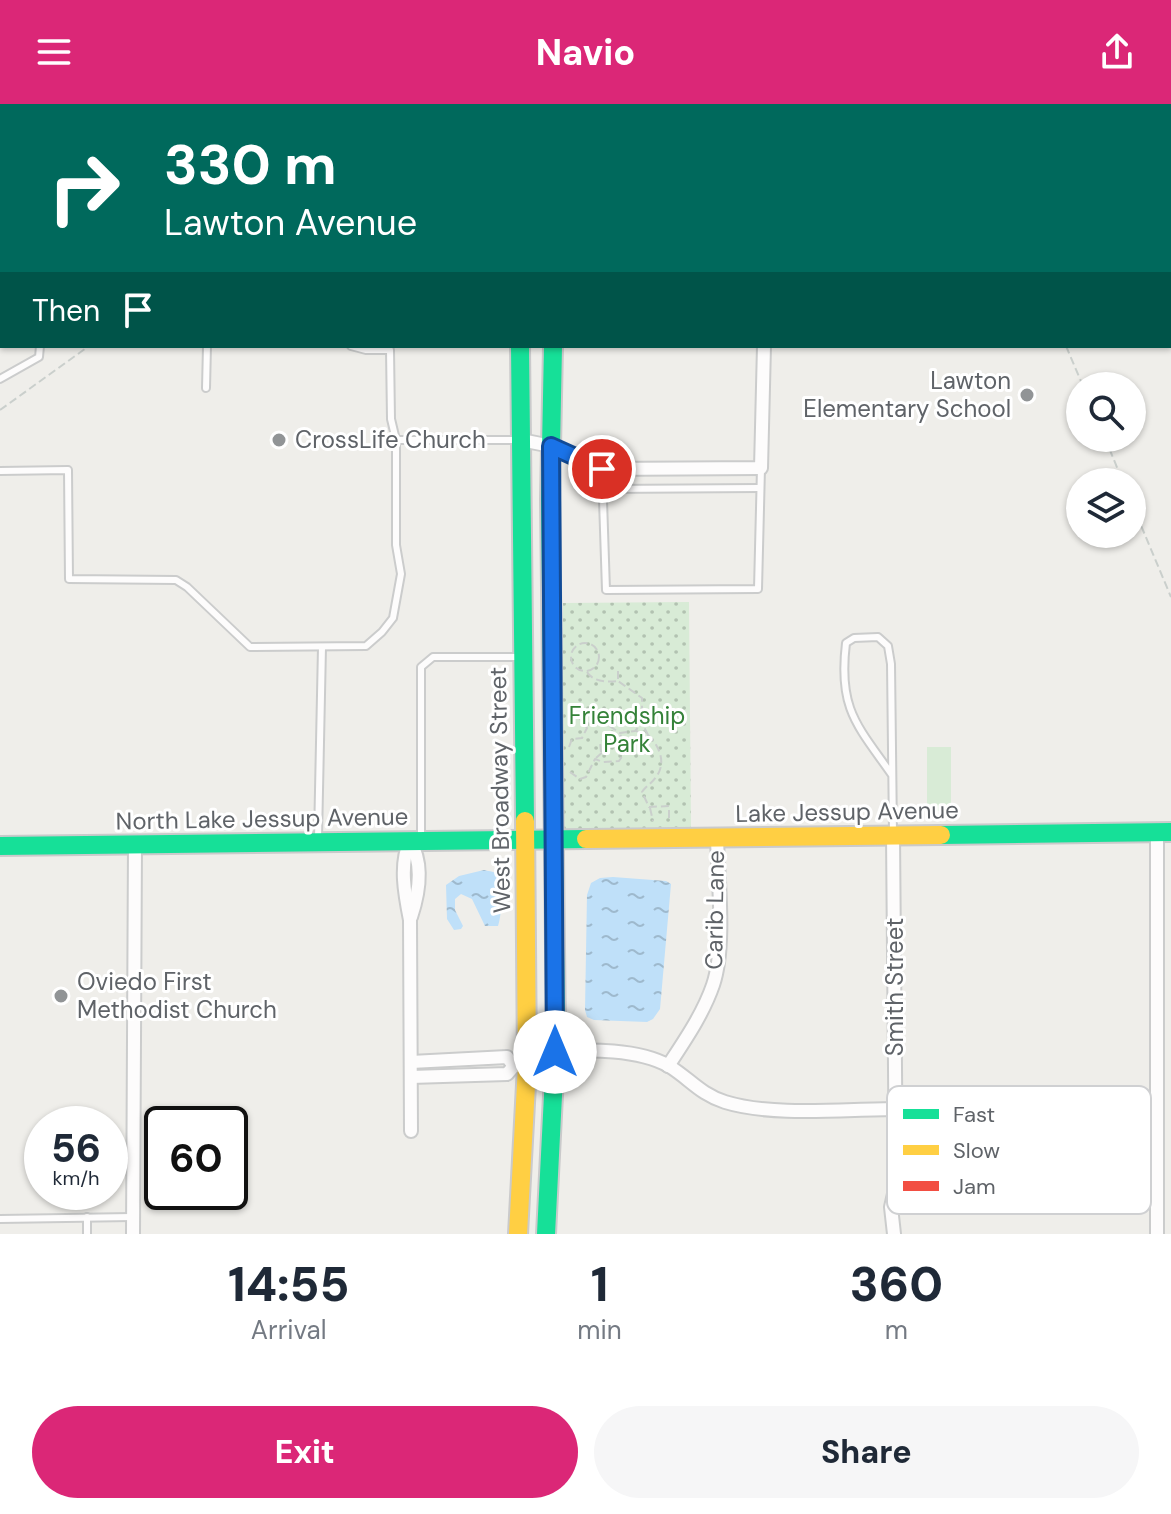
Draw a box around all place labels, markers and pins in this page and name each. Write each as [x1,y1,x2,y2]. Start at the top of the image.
place label: Lawton Elementary School [803,365,1011,424]
marker: Lawton Elementary School [1018,386,1036,404]
place label: CrossLife Church [295,424,486,455]
marker: CrossLife Church [270,431,288,449]
pin [568,435,636,503]
place label: Oviedo First Methodist Church [77,966,277,1025]
marker: Oviedo First Methodist Church [52,987,70,1005]

